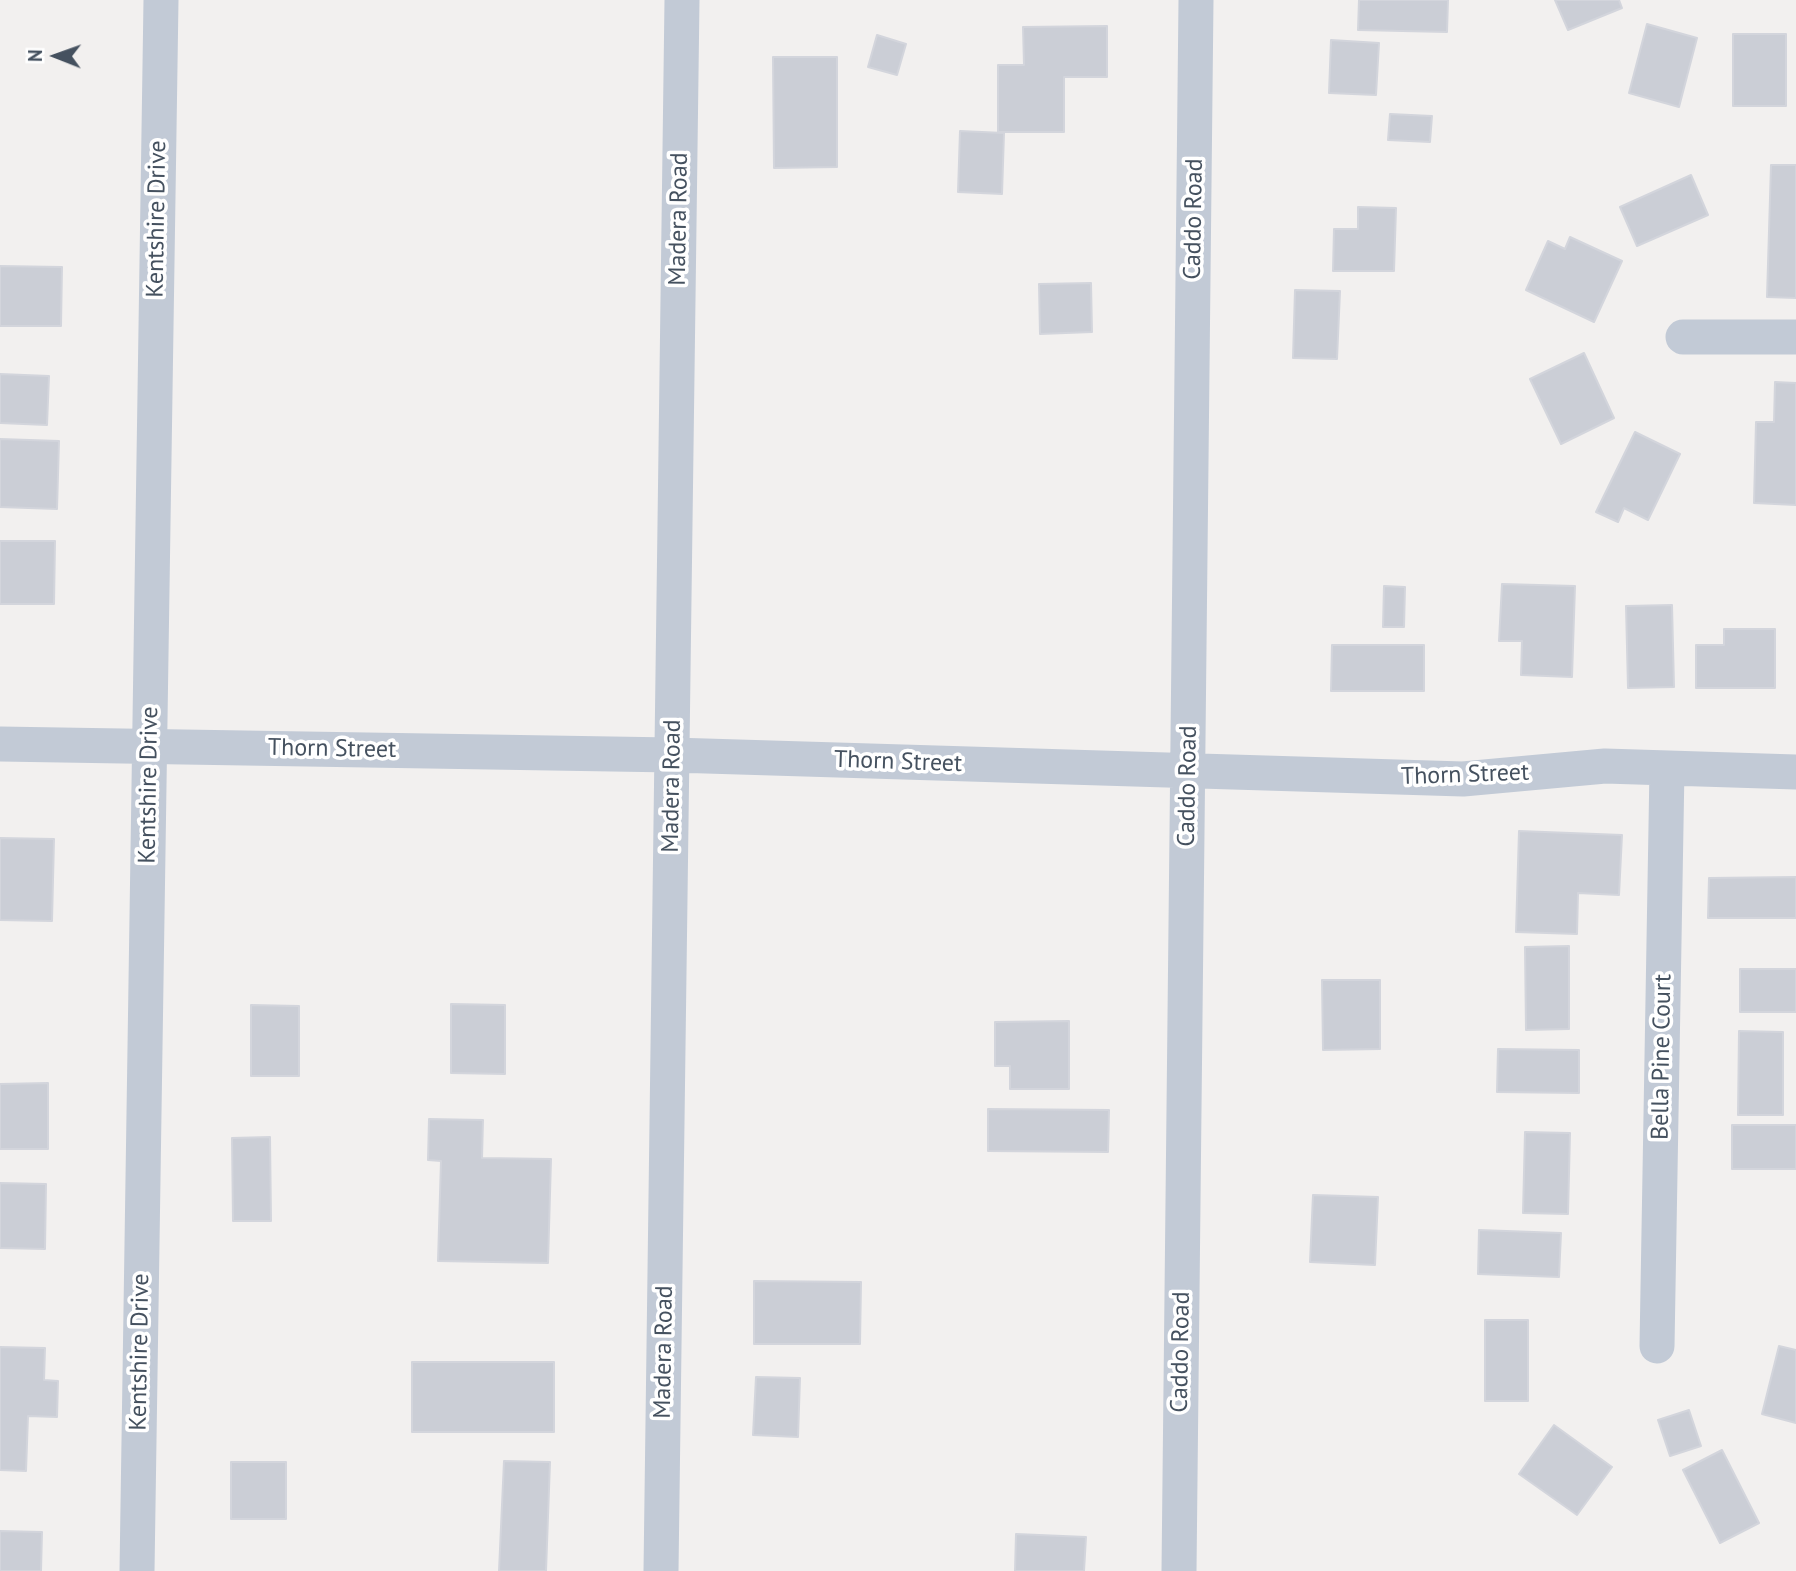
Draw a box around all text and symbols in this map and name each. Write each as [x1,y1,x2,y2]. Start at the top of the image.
north arrow [21,21,91,91]
text: N [23,49,47,62]
street label: Kentshire Drive [141,140,173,298]
street label: Madera Road [663,152,695,286]
street label: Caddo Road [1179,158,1209,280]
street label: Kentshire Drive [133,706,165,864]
street label: Madera Road [656,719,688,853]
street label: Caddo Road [1173,725,1203,847]
street label: Thorn Street [268,733,396,765]
street label: Thorn Street [833,745,963,779]
street label: Thorn Street [1400,758,1530,792]
street label: Bella Pine Court [1646,974,1678,1140]
street label: Kentshire Drive [124,1273,156,1431]
street label: Madera Road [648,1285,680,1419]
street label: Caddo Road [1166,1291,1196,1413]

